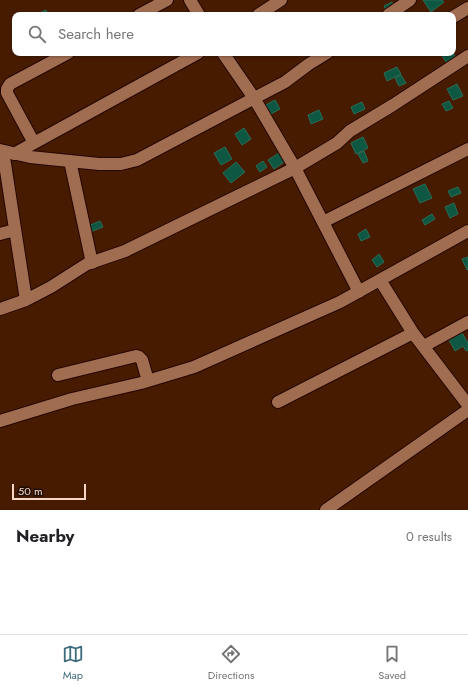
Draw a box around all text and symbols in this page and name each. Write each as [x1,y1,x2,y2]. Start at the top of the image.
search box [12,12,456,56]
icon: search [26,23,48,45]
text: Search here [58,23,134,45]
scale bar [12,482,86,501]
text: 50 m [18,483,43,499]
text: Nearby [16,524,74,548]
text: 0 results [406,527,452,546]
tab: Map [62,643,84,683]
tab: Directions [208,643,254,683]
tab: Saved [378,643,406,683]

